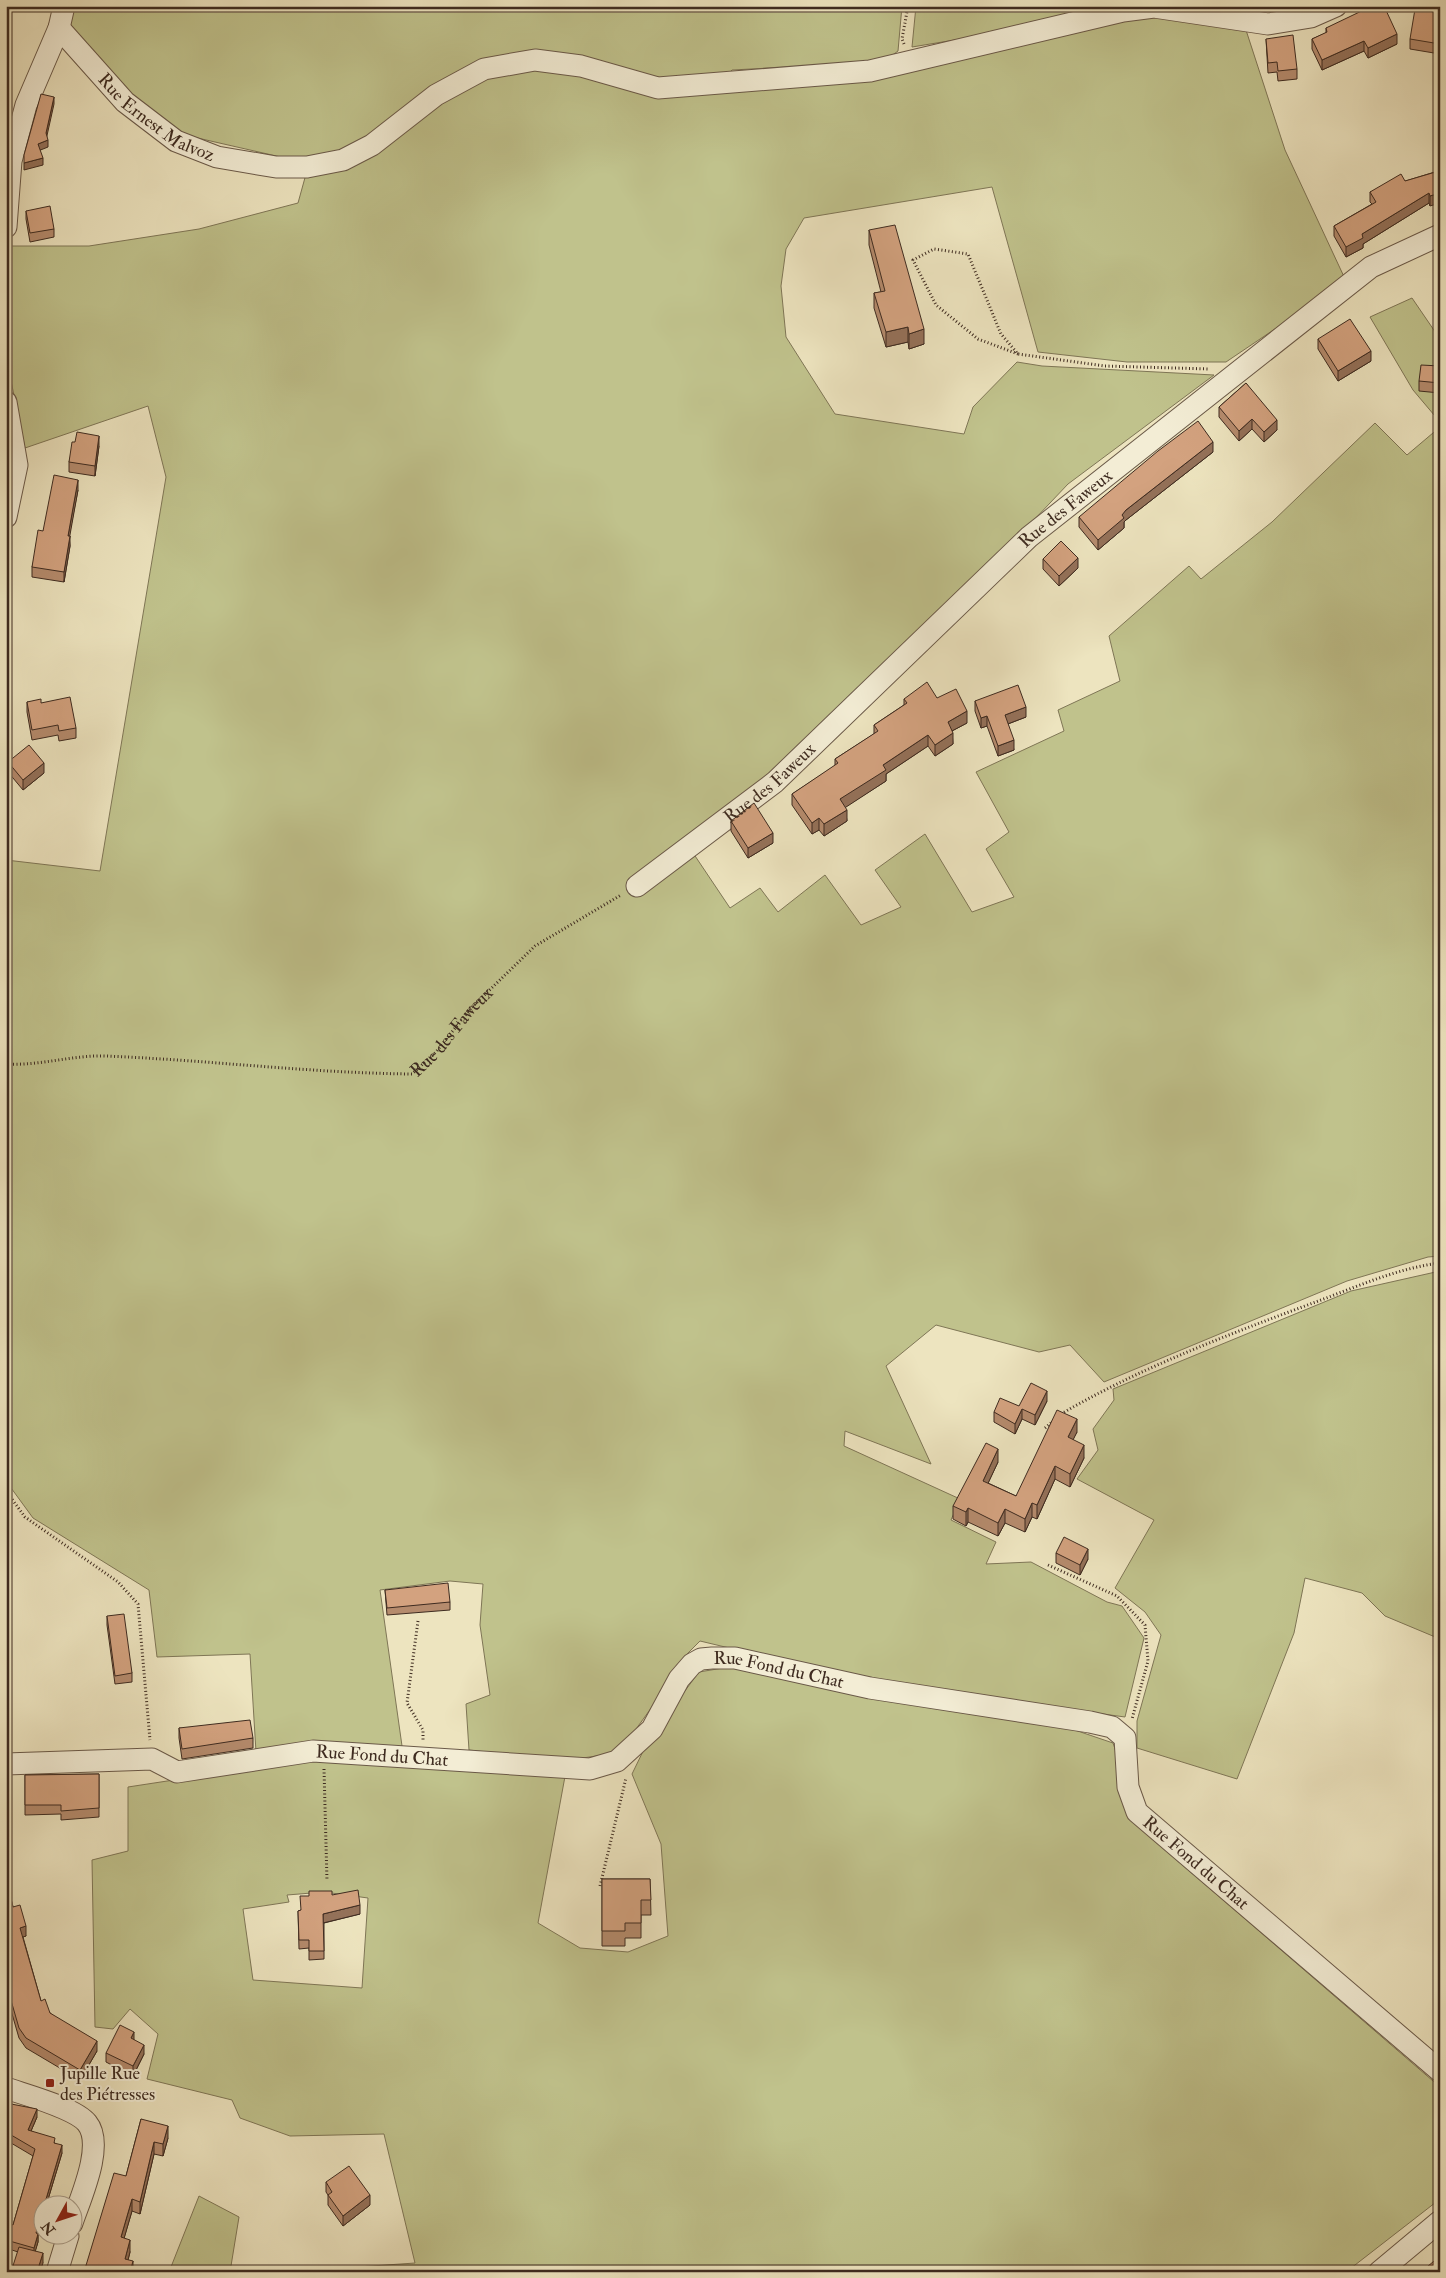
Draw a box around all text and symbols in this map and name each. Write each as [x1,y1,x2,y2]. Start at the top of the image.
street label: Rue Ernest Malvoz [93,68,218,167]
street label: Rue des Faweux [1014,464,1117,553]
street label: Rue des Faweux [719,738,821,829]
street label: Rue des Faweux [405,982,498,1082]
street label: Rue Fond du Chat [714,1647,846,1694]
street label: Rue Fond du Chat [315,1740,449,1772]
street label: Rue Fond du Chat [1138,1811,1254,1915]
place label: Jupille Rue des Piétresses [59,2062,155,2106]
marker: Jupille Rue des Piétresses [44,2077,56,2089]
north arrow [32,2196,82,2246]
text: N [38,2217,60,2239]

